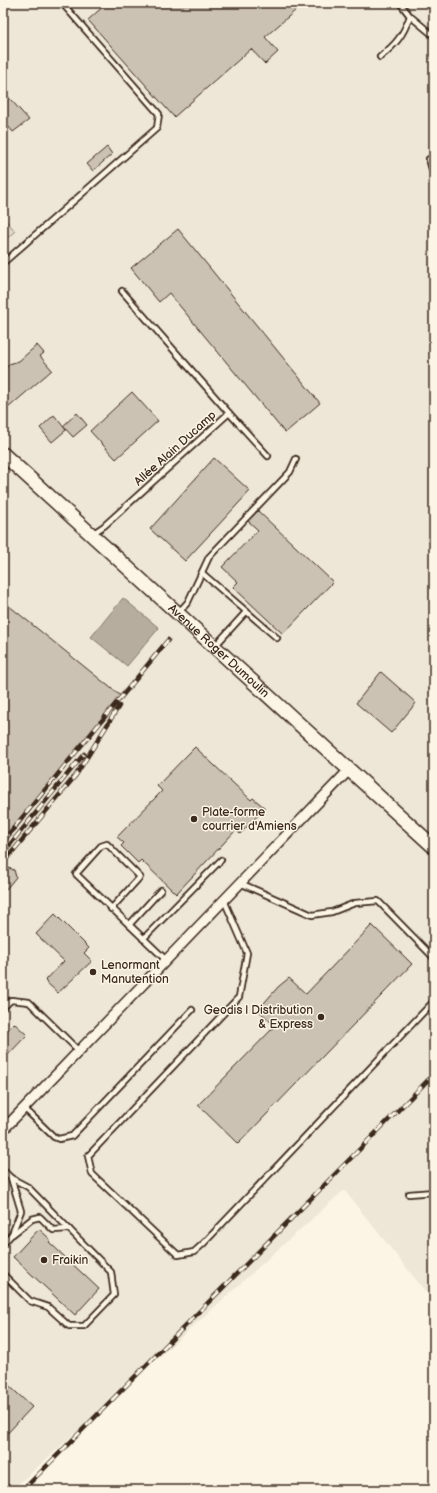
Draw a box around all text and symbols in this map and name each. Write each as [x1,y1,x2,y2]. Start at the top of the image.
street label: Allée Alain Ducamp [131,408,219,489]
street label: Avenue Roger Dumoulin [165,601,272,701]
place label: Plate-forme courrier d'Amiens [202,805,297,834]
marker: Plate-forme courrier d'Amiens [189,814,199,824]
place label: Lenormant Manutention [101,958,169,987]
marker: Lenormant Manutention [88,967,98,977]
place label: Geodis | Distribution & Express [204,1003,313,1032]
marker: Geodis | Distribution & Express [316,1012,326,1022]
place label: Fraikin [52,1253,89,1268]
marker: Fraikin [39,1255,49,1265]

